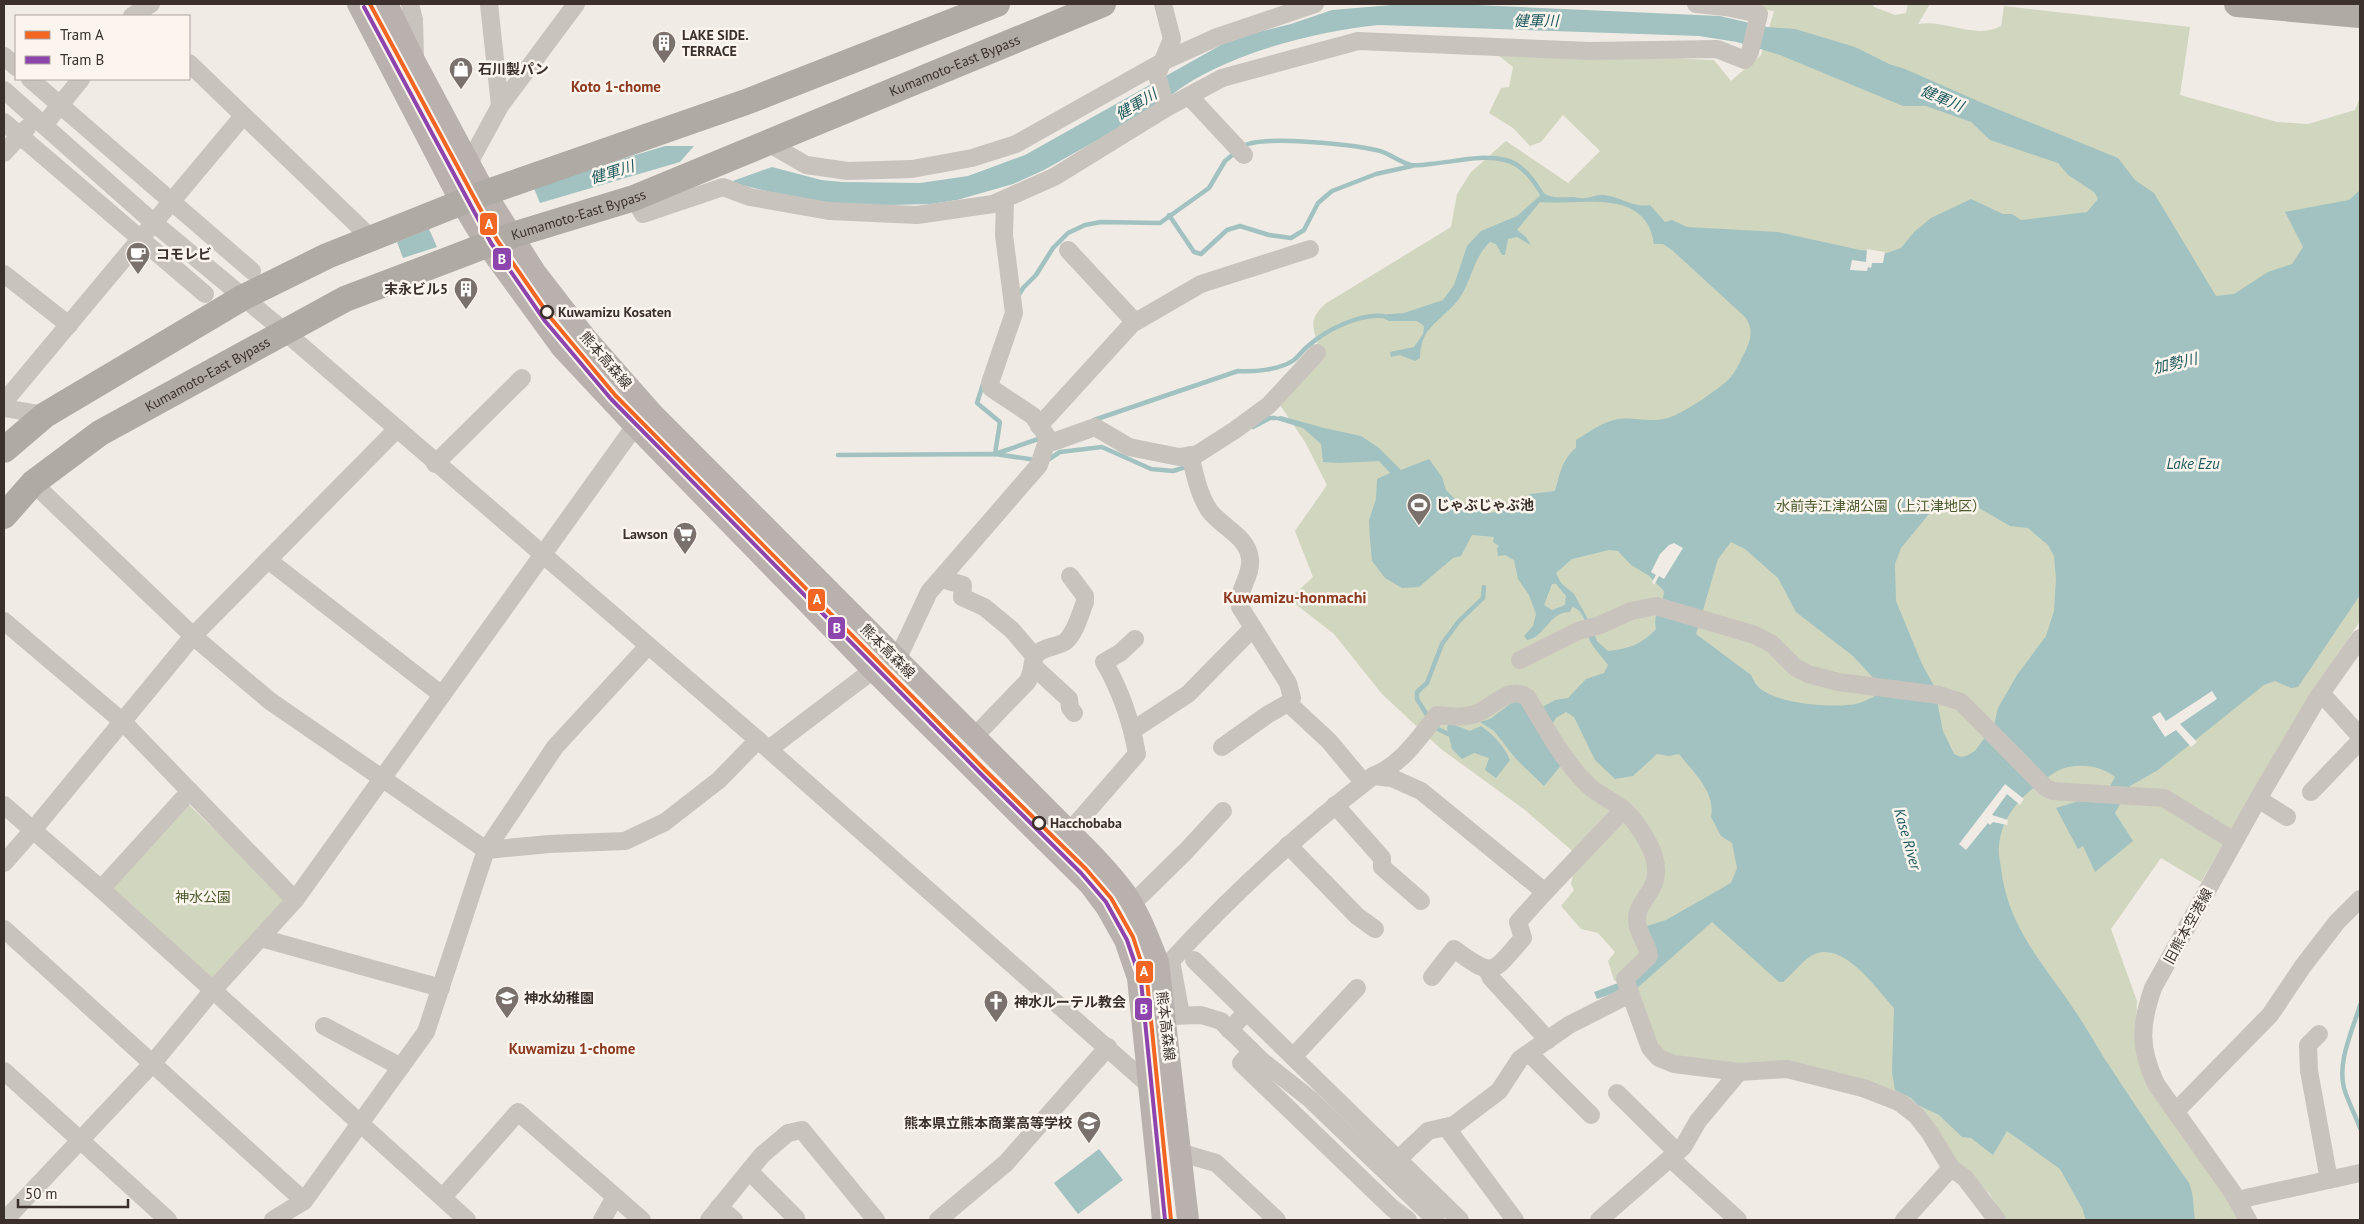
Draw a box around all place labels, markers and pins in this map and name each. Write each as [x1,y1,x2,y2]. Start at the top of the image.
place label: LAKE SIDE. TERRACE [682,26,749,60]
building icon: LAKE SIDE. TERRACE [651,30,677,64]
shop icon: 石川製パン [448,56,474,90]
place label: 石川製パン [478,60,549,78]
cafe icon: コモレビ [125,241,151,275]
place label: コモレビ [156,245,212,263]
building icon: 末永ビル5 [453,276,479,310]
place label: 末永ビル5 [384,280,448,298]
place label: Kuwamizu Kosaten [558,303,671,321]
marker: Kuwamizu Kosaten [540,305,554,319]
sports icon: じゃぶじゃぶ池 [1406,492,1432,526]
place label: じゃぶじゃぶ池 [1436,496,1534,514]
supermarket icon: Lawson [672,521,698,555]
place label: Lawson [623,525,668,543]
place label: Hacchobaba [1050,814,1122,832]
marker: Hacchobaba [1032,816,1046,830]
school or university icon: 神水幼稚園 [494,985,520,1019]
place label: 神水幼稚園 [524,989,594,1007]
church icon: 神水ルーテル教会 [983,989,1009,1023]
place label: 神水ルーテル教会 [1014,993,1126,1011]
school or university icon: 熊本県立熊本商業高等学校 [1076,1110,1102,1144]
place label: 熊本県立熊本商業高等学校 [904,1114,1072,1132]

